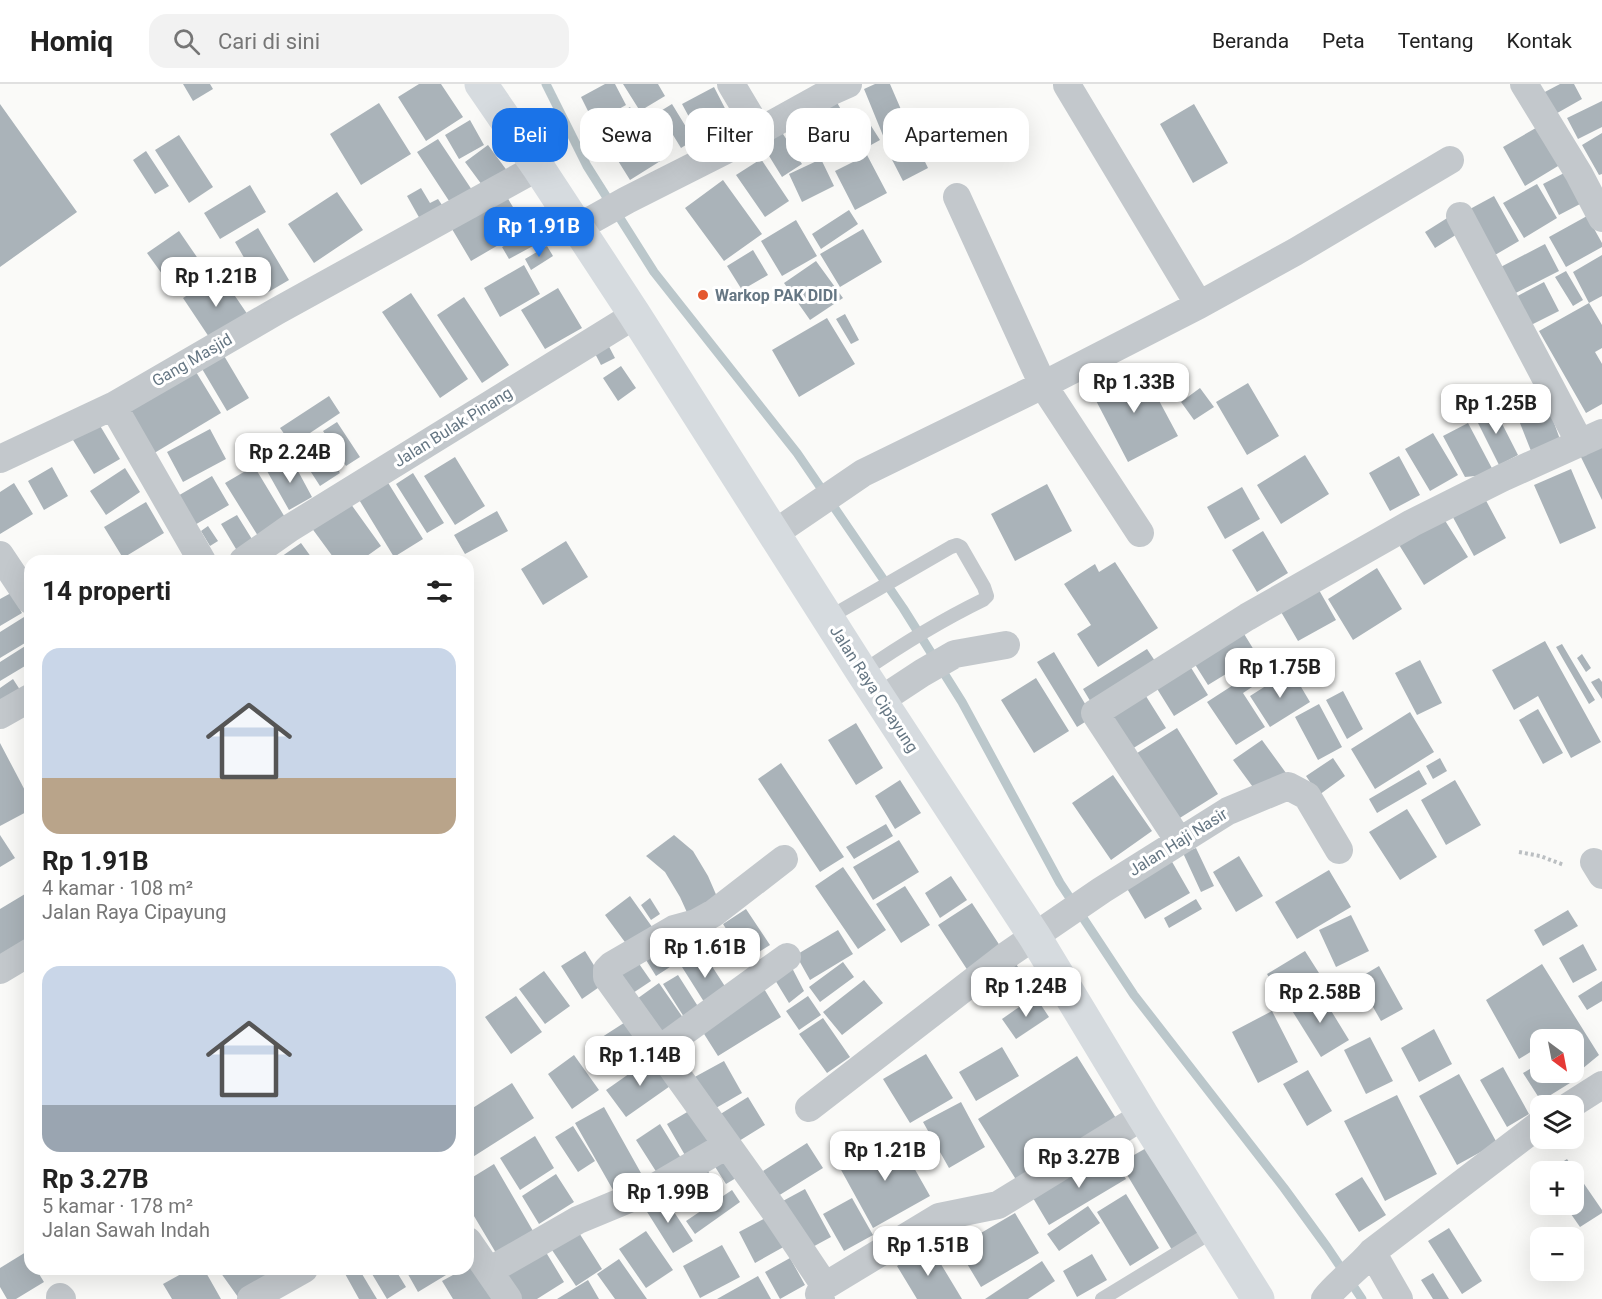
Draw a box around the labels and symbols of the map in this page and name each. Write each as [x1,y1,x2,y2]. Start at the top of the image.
pin: Rp 1.91B [477,207,601,258]
pin: Rp 1.21B [154,257,278,308]
place label: Warkop PAK DIDI [715,286,838,305]
marker: Warkop PAK DIDI [696,288,710,302]
street label: Gang Masjid [149,330,235,390]
pin: Rp 1.33B [1072,363,1196,414]
street label: Jalan Bulak Pinang [390,383,516,471]
pin: Rp 1.25B [1434,384,1558,435]
pin: Rp 2.24B [228,433,352,484]
street label: Jalan Raya Cipayung [826,622,922,756]
pin: Rp 1.75B [1218,648,1342,699]
street label: Jalan Haji Nasir [1125,804,1231,880]
pin: Rp 1.61B [643,928,767,979]
pin: Rp 1.24B [964,967,1088,1018]
pin: Rp 2.58B [1258,973,1382,1024]
north arrow [1530,1029,1584,1083]
pin: Rp 1.14B [578,1036,702,1087]
pin: Rp 1.21B [823,1131,947,1182]
pin: Rp 3.27B [1017,1138,1141,1189]
pin: Rp 1.99B [606,1173,730,1224]
pin: Rp 1.51B [866,1226,990,1277]

